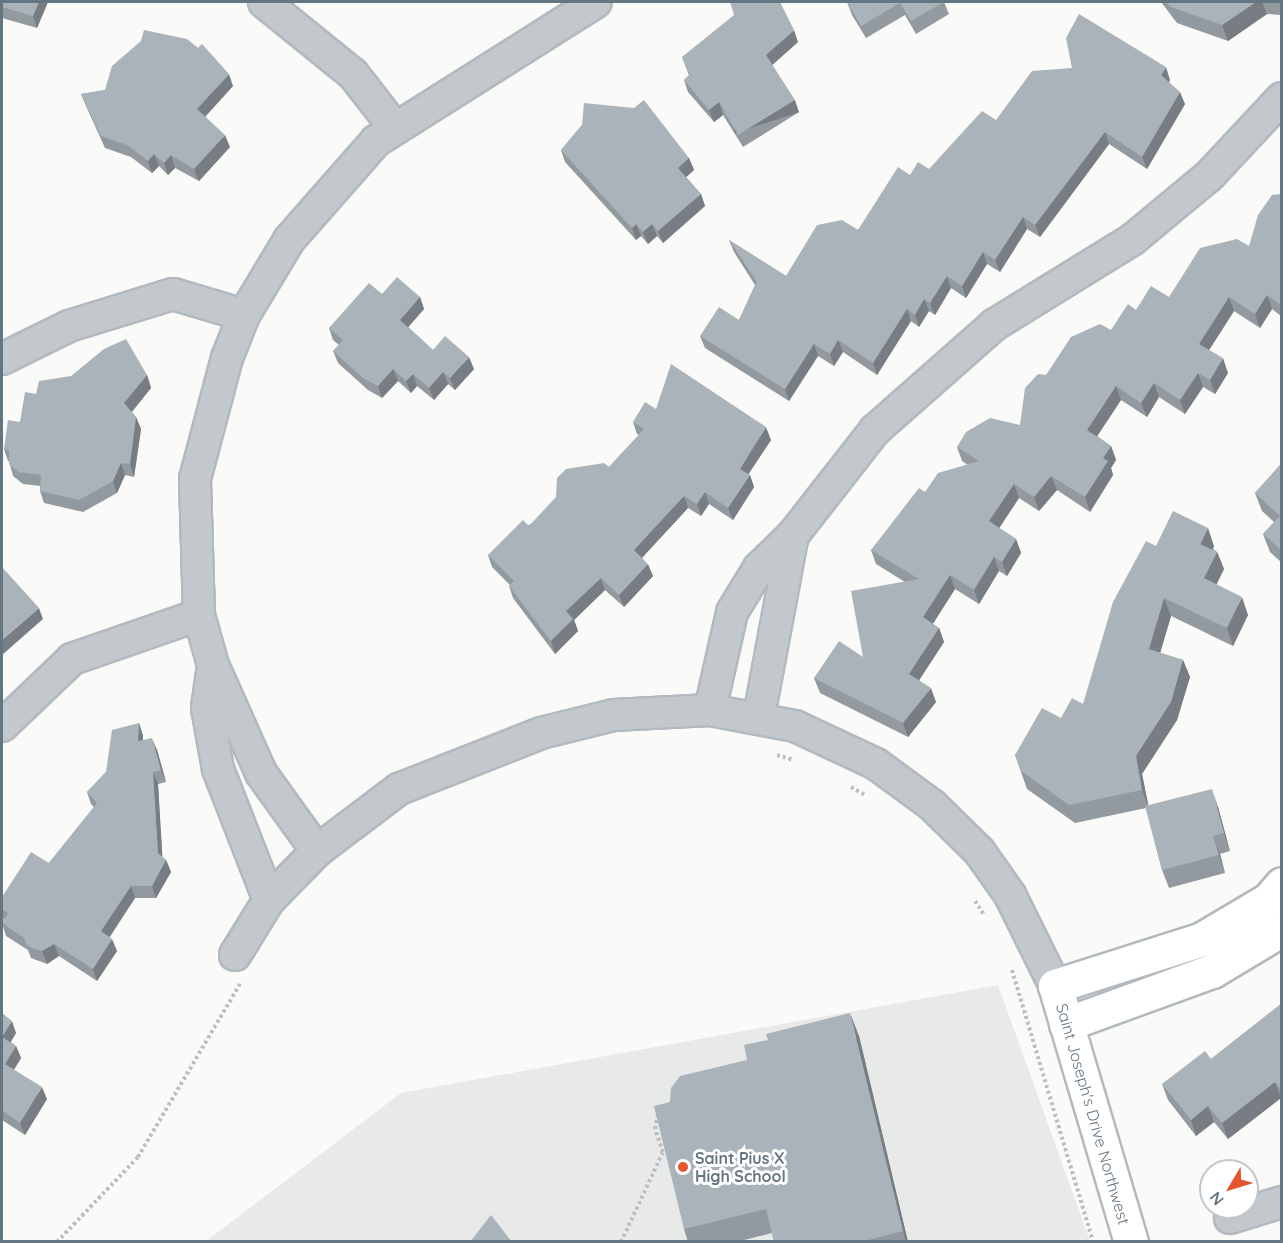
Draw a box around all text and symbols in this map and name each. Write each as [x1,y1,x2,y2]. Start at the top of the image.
street label: Saint Joseph's Drive Northwest [1052,1001,1134,1227]
place label: Saint Pius X High School [695,1148,786,1186]
north arrow [1199,1159,1259,1219]
marker: Saint Pius X High School [676,1160,690,1174]
text: N [1205,1188,1228,1210]

